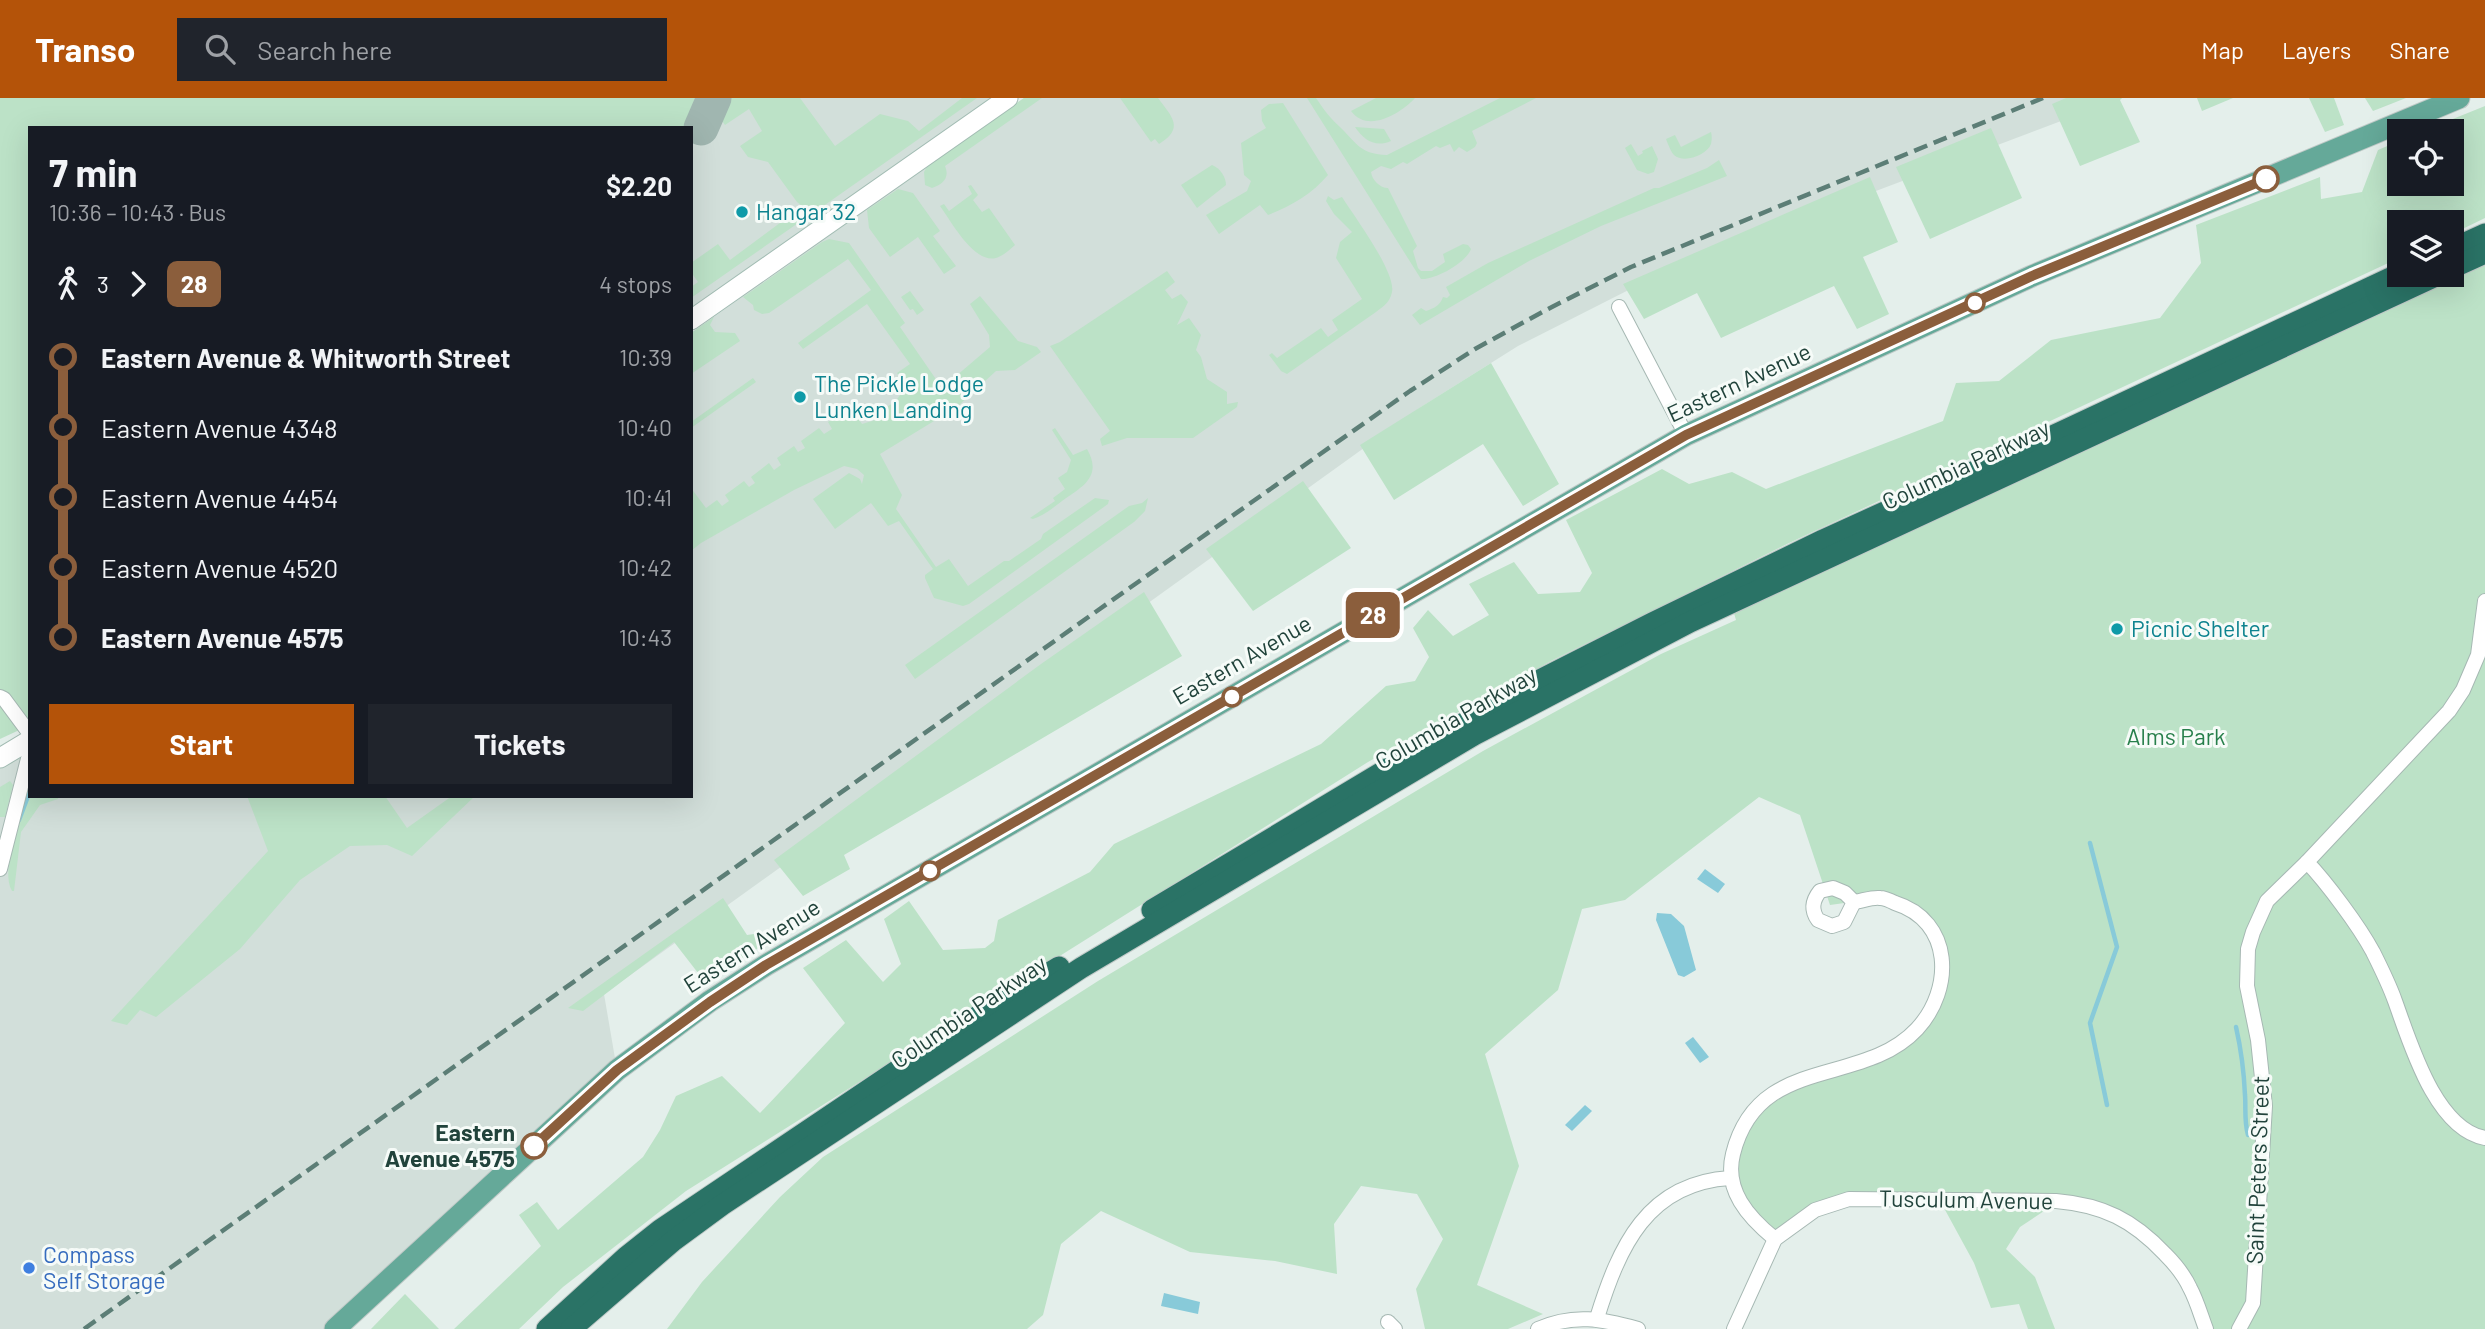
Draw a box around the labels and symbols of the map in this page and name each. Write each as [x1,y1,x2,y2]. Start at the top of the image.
unlabelled marker [2253,166,2279,192]
place label: Hangar 32 [756,197,856,225]
marker: Hangar 32 [734,204,750,220]
unlabelled marker [1965,293,1985,313]
street label: Eastern Avenue [1662,337,1815,428]
place label: The Pickle Lodge Lunken Landing [814,369,984,423]
marker: The Pickle Lodge Lunken Landing [792,389,808,405]
street label: Columbia Parkway [1877,413,2054,515]
line badge: 28 [1342,592,1404,638]
street label: Eastern Avenue [1167,608,1316,710]
place label: Picnic Shelter [2131,614,2270,642]
marker: Picnic Shelter [2109,621,2125,637]
street label: Columbia Parkway [1370,659,1541,775]
unlabelled marker [1222,687,1242,707]
park label: Alms Park [2126,722,2226,750]
unlabelled marker [920,861,940,881]
street label: Eastern Avenue [678,892,825,998]
street label: Columbia Parkway [885,949,1052,1074]
street label: Saint Peters Street [2240,1075,2274,1265]
place label: Eastern Avenue 4575 [385,1118,515,1172]
marker: Eastern Avenue 4575 [521,1133,547,1159]
street label: Tusculum Avenue [1879,1183,2053,1215]
place label: Compass Self Storage [43,1240,165,1294]
marker: Compass Self Storage [21,1260,37,1276]

